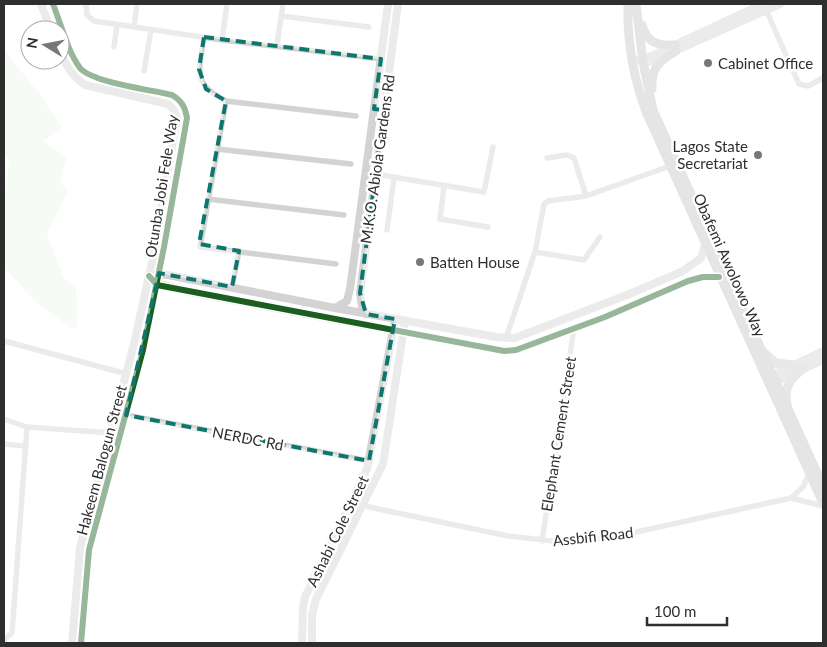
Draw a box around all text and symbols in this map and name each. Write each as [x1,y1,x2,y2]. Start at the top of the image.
north arrow [20,20,70,70]
text: N [22,36,41,49]
place label: Cabinet Office [718,54,813,72]
marker: Cabinet Office [702,57,714,69]
street label: M.K.O. Abiola Gardens Rd [356,73,398,245]
street label: Otunba Jobi Fele Way [141,113,181,259]
place label: Lagos State Secretariat [673,137,749,172]
marker: Lagos State Secretariat [752,149,764,161]
street label: Obafemi Awolowo Way [690,190,770,340]
place label: Batten House [430,253,520,271]
marker: Batten House [414,256,426,268]
street label: Elephant Cement Street [537,355,579,513]
street label: Hakeem Balogun Street [72,382,130,537]
street label: NERDC Rd [211,422,285,454]
street label: Ashabi Cole Street [302,472,372,590]
street label: Assbifi Road [552,523,634,549]
scale bar [647,594,727,626]
text: 100 m [654,602,696,620]

